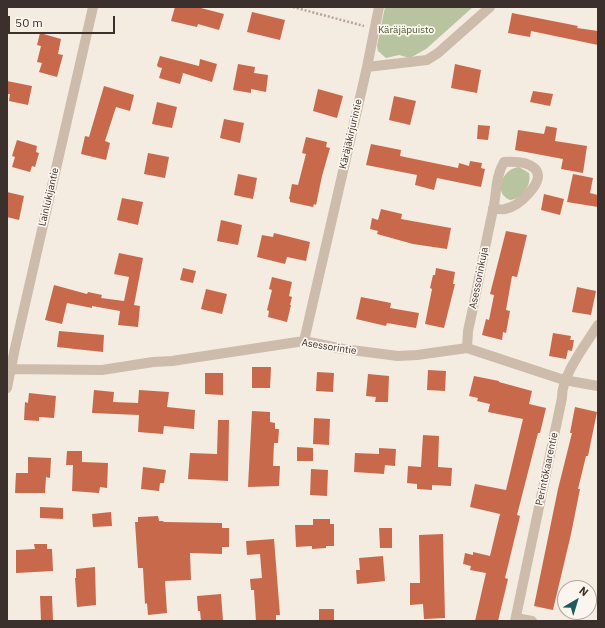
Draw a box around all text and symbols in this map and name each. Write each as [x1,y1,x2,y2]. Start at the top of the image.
scale bar [10,8,117,34]
text: 50 m [15,15,43,30]
park label: Käräjäpuisto [378,24,434,36]
street label: Käräjäkirjurintie [337,98,365,170]
street label: Lainlukijantie [36,167,62,227]
street label: Asessorinkuja [467,246,491,310]
street label: Asessorintie [301,337,357,357]
street label: Perintökaarentie [533,431,561,507]
north arrow [557,580,597,620]
text: N [576,583,591,599]

